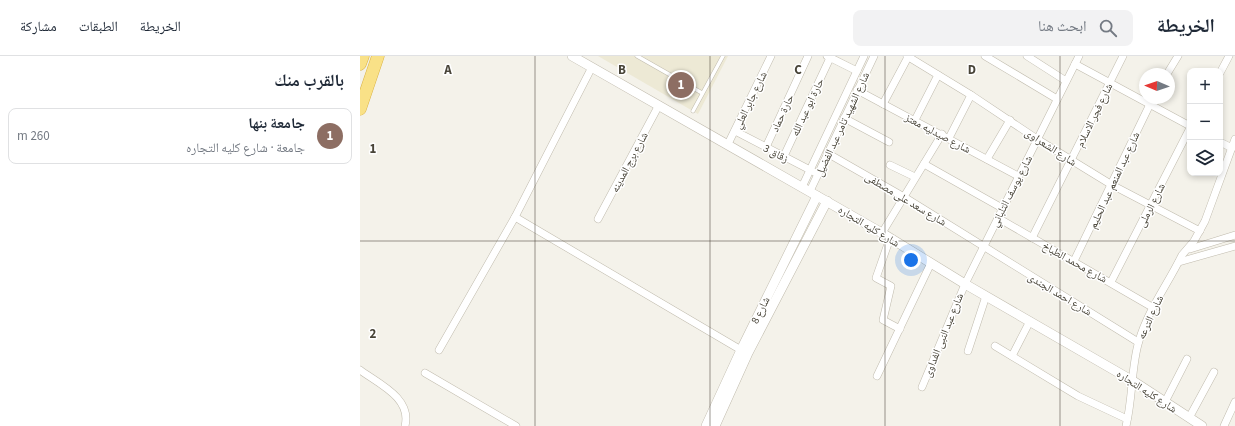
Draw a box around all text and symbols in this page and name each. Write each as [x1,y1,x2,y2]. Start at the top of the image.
search box [853,10,1133,46]
text: الخريطة [1157,13,1215,40]
text: ابحث هنا [1038,16,1087,37]
text: مشاركة [20,17,57,37]
text: الطبقات [79,17,118,37]
text: الخريطة [140,17,181,37]
icon: search [1097,17,1119,39]
text: A [443,61,452,79]
text: B [618,61,626,79]
text: C [794,61,802,79]
text: D [968,61,976,79]
north arrow [1139,68,1175,104]
map controls [1187,68,1223,176]
button: + [1187,68,1223,104]
text: بالقرب منك [274,69,344,93]
street label: شارع جابر العلي [730,69,772,132]
pin: 1 [668,70,694,100]
street label: شارع الشهيد تامر عبد الفضيل [812,70,873,179]
street label: حارة ابو عبد الله [787,76,827,139]
street label: شارع فجر الاسلام [1073,81,1116,150]
street label: حارة حماد [767,92,798,134]
button: − [1187,104,1223,140]
street label: شارع صيدليه معتز [901,109,973,157]
text: جامعة بنها [248,113,305,134]
street label: شارع الشعراوى [1022,125,1080,170]
text: 260 m [17,127,50,145]
text: 1 [327,127,333,145]
street label: شارع برج المدينه [607,129,652,195]
street label: شارع عبد المنعم عبد الحليم [1085,129,1144,231]
text: جامعة · شارع كليه التجاره [186,139,305,157]
text: 1 [370,140,377,158]
button: layers [1187,140,1223,176]
street label: زقاق 3 [761,141,791,166]
street label: شارع يوسف التلباني [987,153,1037,230]
street label: شارع سعد على مصطفى [862,169,949,230]
street label: شارع الرملى [1134,181,1169,230]
street label: شارع كليه التجاره [835,202,902,251]
street label: شارع محمد الطباخ [1040,238,1110,287]
your location [901,250,921,270]
street label: شارع احمد الجندى [1025,269,1095,319]
street label: شارع عبد النبى الفداوى [920,291,967,379]
street label: شارع الترعه [1134,293,1167,342]
street label: شارع 8 [747,294,773,326]
text: 2 [370,325,377,343]
street label: شارع كليه التجاره [1114,366,1180,417]

